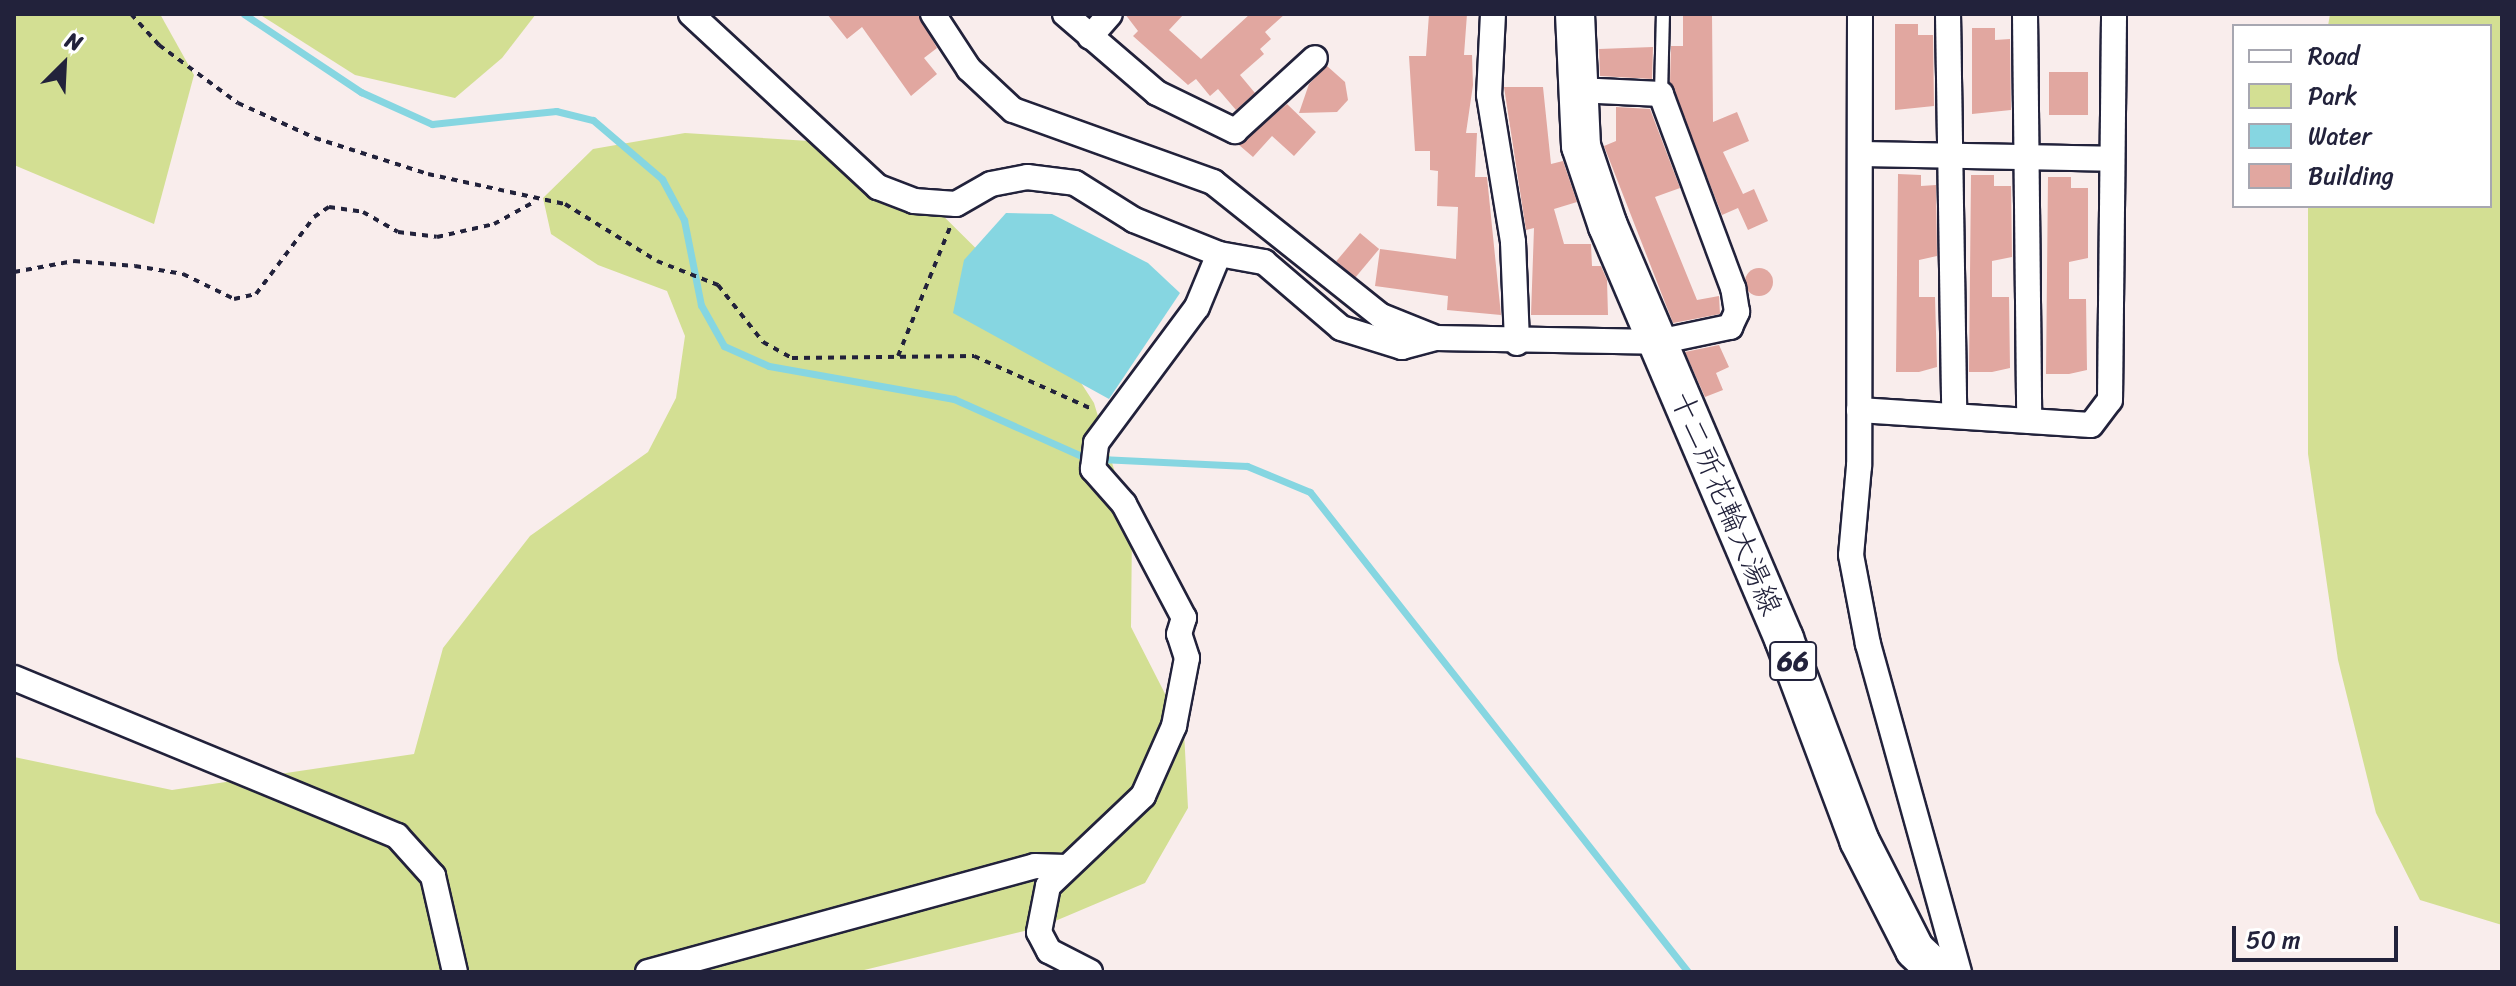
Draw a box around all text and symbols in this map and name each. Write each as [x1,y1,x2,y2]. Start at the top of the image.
text: N [59,21,89,63]
north arrow [24,24,104,104]
legend [2232,24,2492,208]
text: Road [2308,35,2359,77]
text: Park [2308,75,2357,117]
text: Water [2308,115,2371,157]
text: Building [2308,155,2394,197]
street label: 十二所花輪大湯線 [1663,386,1789,620]
road number: 66 [1769,637,1817,685]
scale bar [2236,910,2402,960]
text: 50 m [2246,919,2301,961]

